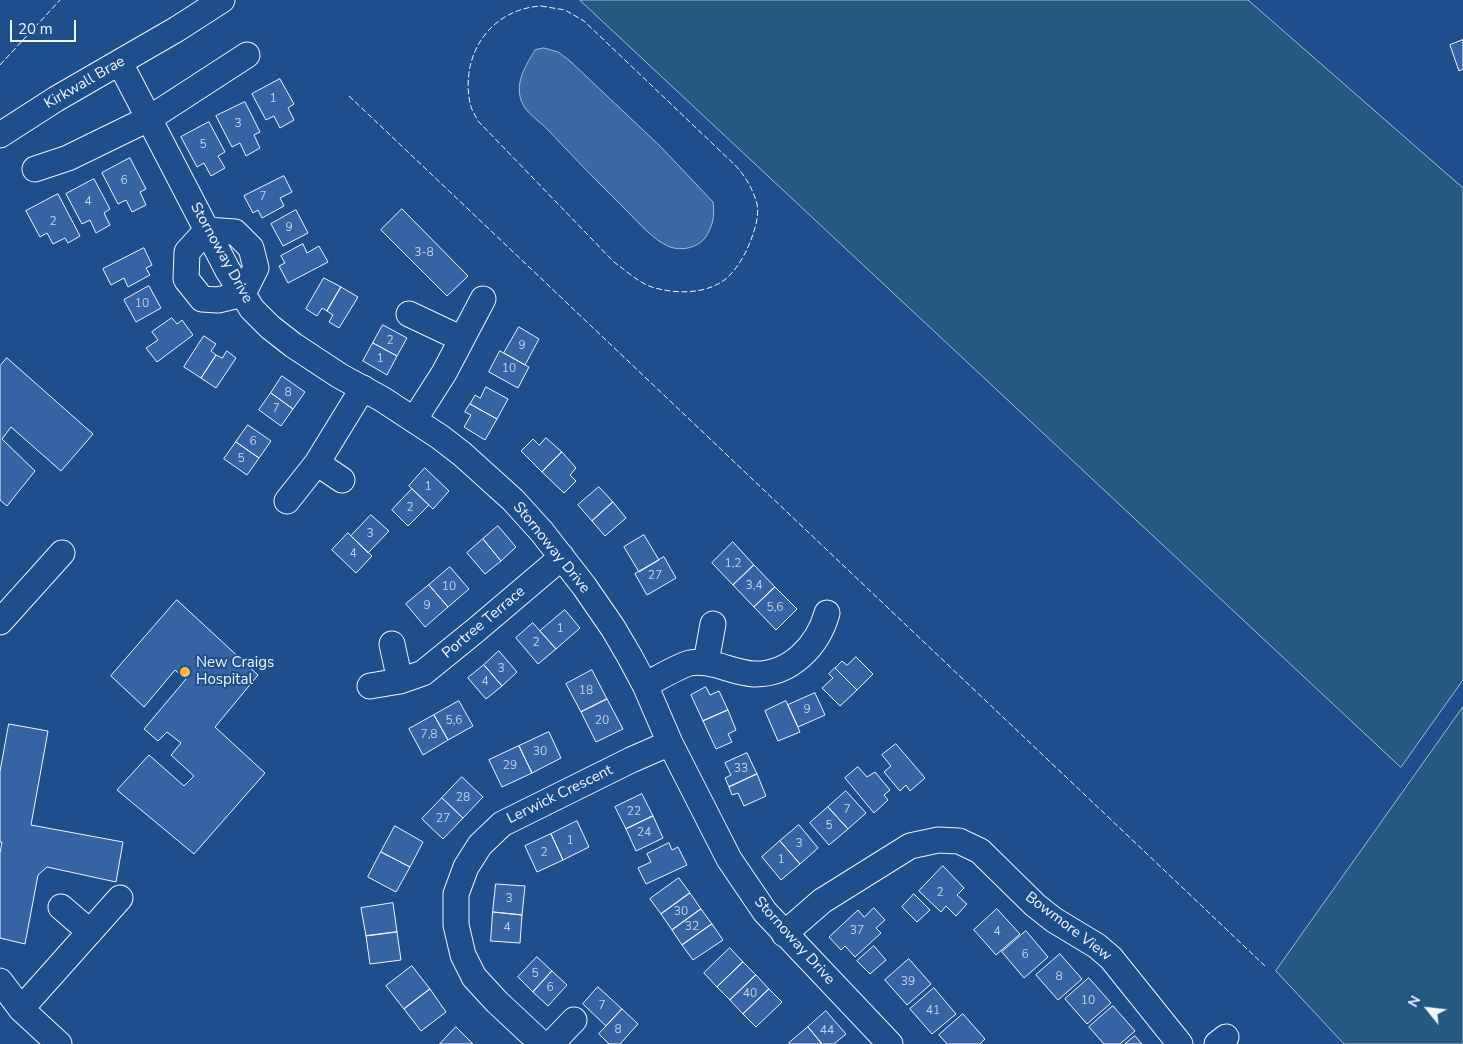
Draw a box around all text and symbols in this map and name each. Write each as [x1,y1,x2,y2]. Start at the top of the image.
scale bar [12,10,79,42]
text: 20 m [18,19,53,39]
street label: Kirkwall Brae [42,53,128,113]
house number: 1 [269,92,277,106]
house number: 3 [234,117,242,131]
house number: 5 [199,138,207,152]
house number: 6 [120,174,128,188]
house number: 7 [259,190,267,204]
house number: 4 [84,195,92,209]
street label: Stornoway Drive [186,200,256,306]
house number: 2 [49,215,57,229]
house number: 9 [285,221,293,235]
house number: 3-8 [414,246,434,260]
house number: 10 [135,297,149,311]
house number: 2 [386,334,394,348]
house number: 9 [518,339,526,353]
house number: 1 [376,352,384,366]
house number: 10 [502,362,516,376]
house number: 8 [284,386,292,400]
house number: 7 [272,402,280,416]
house number: 6 [249,435,257,449]
house number: 5 [237,452,245,466]
house number: 1 [424,480,432,494]
street label: Stornoway Drive [509,499,593,597]
house number: 2 [406,501,414,515]
house number: 3 [366,527,374,541]
house number: 4 [349,547,357,561]
house number: 1,2 [724,557,742,571]
house number: 27 [648,569,662,583]
house number: 3,4 [745,579,763,593]
house number: 10 [442,580,456,594]
street label: Portree Terrace [439,583,529,663]
house number: 9 [423,599,431,613]
house number: 5,6 [766,601,784,615]
house number: 1 [556,622,564,636]
house number: 2 [532,636,540,650]
place label: New Craigs Hospital [196,654,274,689]
house number: 3 [497,662,505,676]
marker: New Craigs Hospital [178,665,192,679]
house number: 4 [481,675,489,689]
house number: 18 [579,684,593,698]
house number: 9 [803,703,811,717]
house number: 5,6 [445,714,463,728]
house number: 20 [595,714,609,728]
house number: 7,8 [420,728,438,742]
house number: 30 [533,745,547,759]
house number: 29 [503,759,517,773]
street label: Lerwick Crescent [504,762,616,828]
house number: 33 [734,762,748,776]
house number: 28 [456,791,470,805]
house number: 7 [843,803,851,817]
house number: 22 [627,805,641,819]
house number: 27 [436,812,450,826]
house number: 5 [825,819,833,833]
house number: 24 [637,826,651,840]
house number: 1 [566,834,574,848]
house number: 3 [795,837,803,851]
house number: 2 [540,846,548,860]
house number: 1 [777,853,785,867]
house number: 2 [936,886,944,900]
street label: Bowmore View [1021,889,1115,965]
house number: 3 [505,892,513,906]
street label: Stornoway Drive [750,893,838,989]
house number: 30 [674,905,688,919]
house number: 32 [685,920,699,934]
house number: 4 [503,921,511,935]
house number: 37 [850,924,864,938]
house number: 4 [993,925,1001,939]
house number: 6 [1021,948,1029,962]
house number: 5 [531,967,539,981]
house number: 8 [1055,970,1063,984]
house number: 39 [901,975,915,989]
house number: 6 [546,981,554,995]
north arrow [1403,984,1453,1034]
house number: 40 [743,987,757,1001]
text: N [1404,992,1425,1011]
house number: 10 [1081,994,1095,1008]
house number: 7 [598,999,606,1013]
house number: 41 [926,1004,940,1018]
house number: 8 [614,1023,622,1037]
house number: 44 [820,1024,834,1038]

